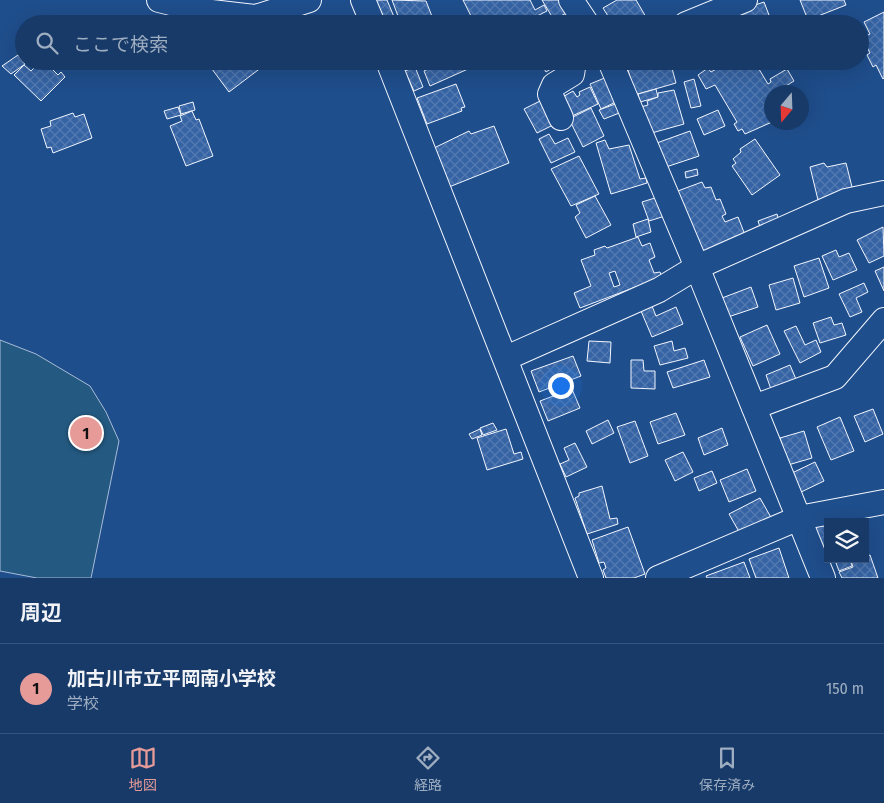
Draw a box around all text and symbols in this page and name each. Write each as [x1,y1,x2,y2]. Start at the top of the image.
search box [15,15,869,70]
icon: search [33,29,61,57]
text: ここで検索 [73,33,168,56]
north arrow [764,85,809,130]
your location [548,373,574,399]
pin: 1 [70,414,102,452]
map controls [824,518,869,563]
button: layers [824,518,869,563]
text: 周辺 [20,600,62,626]
text: 加古川市立平岡南小学校 [67,667,276,690]
text: 1 [33,679,39,698]
text: 150 m [826,679,864,698]
text: 学校 [67,694,99,713]
tab: 地図 [129,744,157,794]
tab: 経路 [414,744,442,794]
tab: 保存済み [699,744,755,794]

